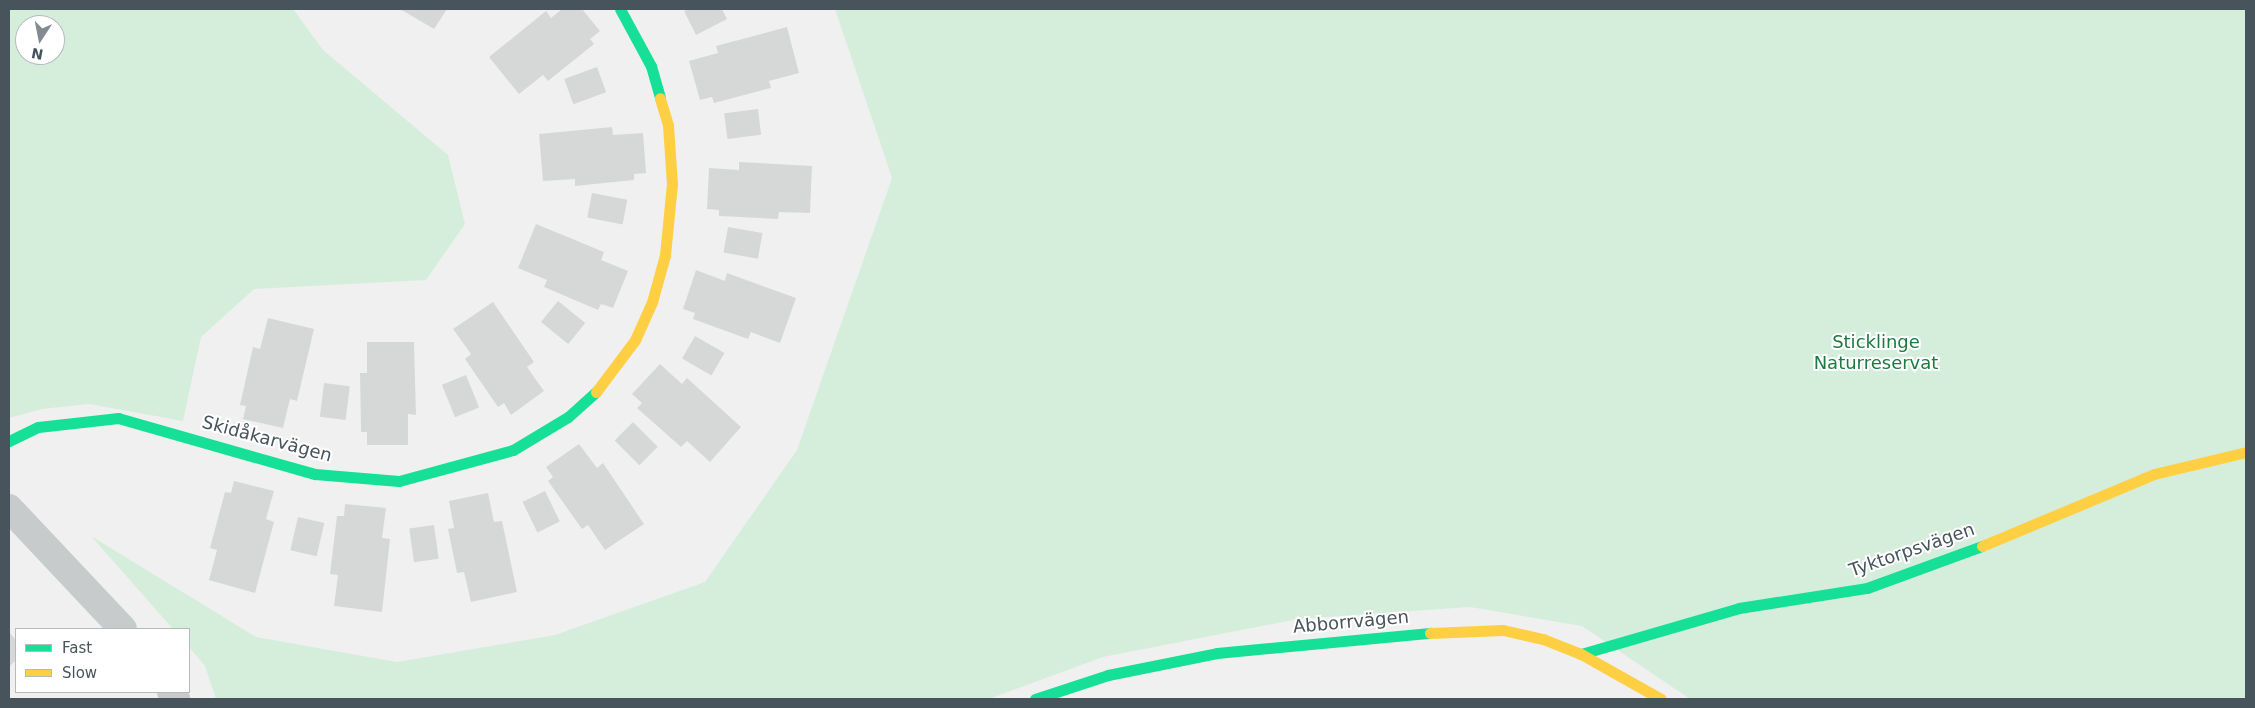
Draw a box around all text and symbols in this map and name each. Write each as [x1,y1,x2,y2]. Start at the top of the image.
north arrow [15,15,65,65]
text: N [30,45,45,63]
park label: Sticklinge Naturreservat [1814,332,1938,374]
street label: Skidåkarvägen [200,411,334,467]
street label: Tyktorpsvägen [1846,518,1978,582]
street label: Abborrvägen [1292,606,1410,638]
legend [15,628,190,693]
text: Fast [62,639,92,657]
text: Slow [62,664,97,682]

